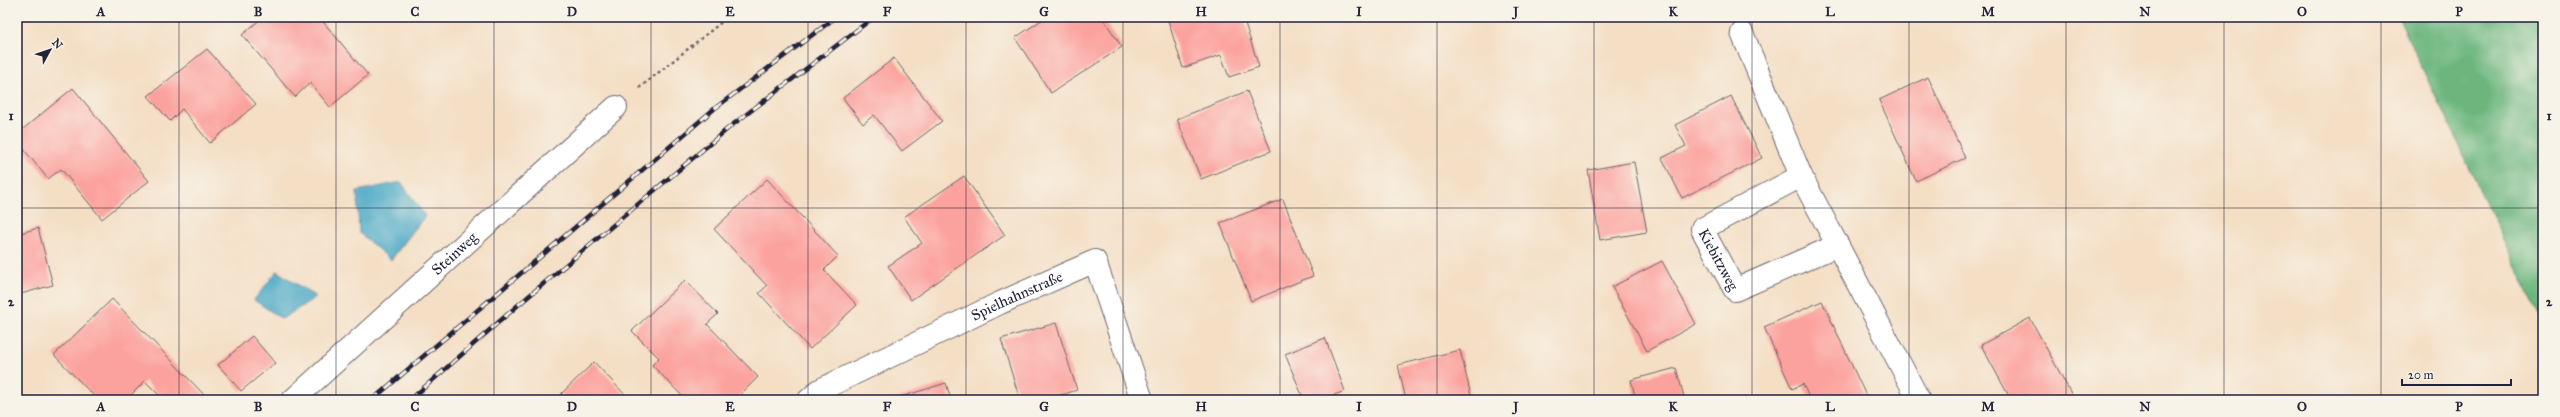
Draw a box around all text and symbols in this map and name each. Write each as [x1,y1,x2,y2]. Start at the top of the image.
text: A [96,4,106,20]
text: B [254,4,263,20]
text: C [411,4,420,20]
text: D [567,4,577,20]
text: E [725,4,735,20]
text: F [883,4,892,20]
text: G [1039,4,1049,20]
text: H [1195,4,1207,20]
text: I [1356,4,1362,20]
text: J [1511,4,1519,20]
text: K [1668,4,1678,20]
text: L [1825,4,1835,20]
text: M [1981,4,1995,20]
text: N [2139,4,2151,20]
text: O [2297,4,2307,20]
text: P [2455,4,2463,20]
north arrow [30,30,70,70]
text: N [49,36,66,52]
text: 1 [8,108,14,124]
text: 1 [2546,108,2552,124]
street label: Kiebitzweg [1695,226,1743,294]
street label: Steinweg [428,228,482,279]
street label: Spielhahnstraße [968,267,1065,325]
text: 2 [8,294,15,310]
text: 2 [2546,294,2553,310]
scale bar [2402,361,2511,387]
text: 20 m [2408,368,2434,382]
text: A [96,399,106,415]
text: B [254,399,263,415]
text: C [411,399,420,415]
text: D [567,399,577,415]
text: E [725,399,735,415]
text: F [883,399,892,415]
text: G [1039,399,1049,415]
text: H [1195,399,1207,415]
text: I [1356,399,1362,415]
text: J [1511,399,1519,415]
text: K [1668,399,1678,415]
text: L [1825,399,1835,415]
text: M [1981,399,1995,415]
text: N [2139,399,2151,415]
text: O [2297,399,2307,415]
text: P [2455,399,2463,415]

